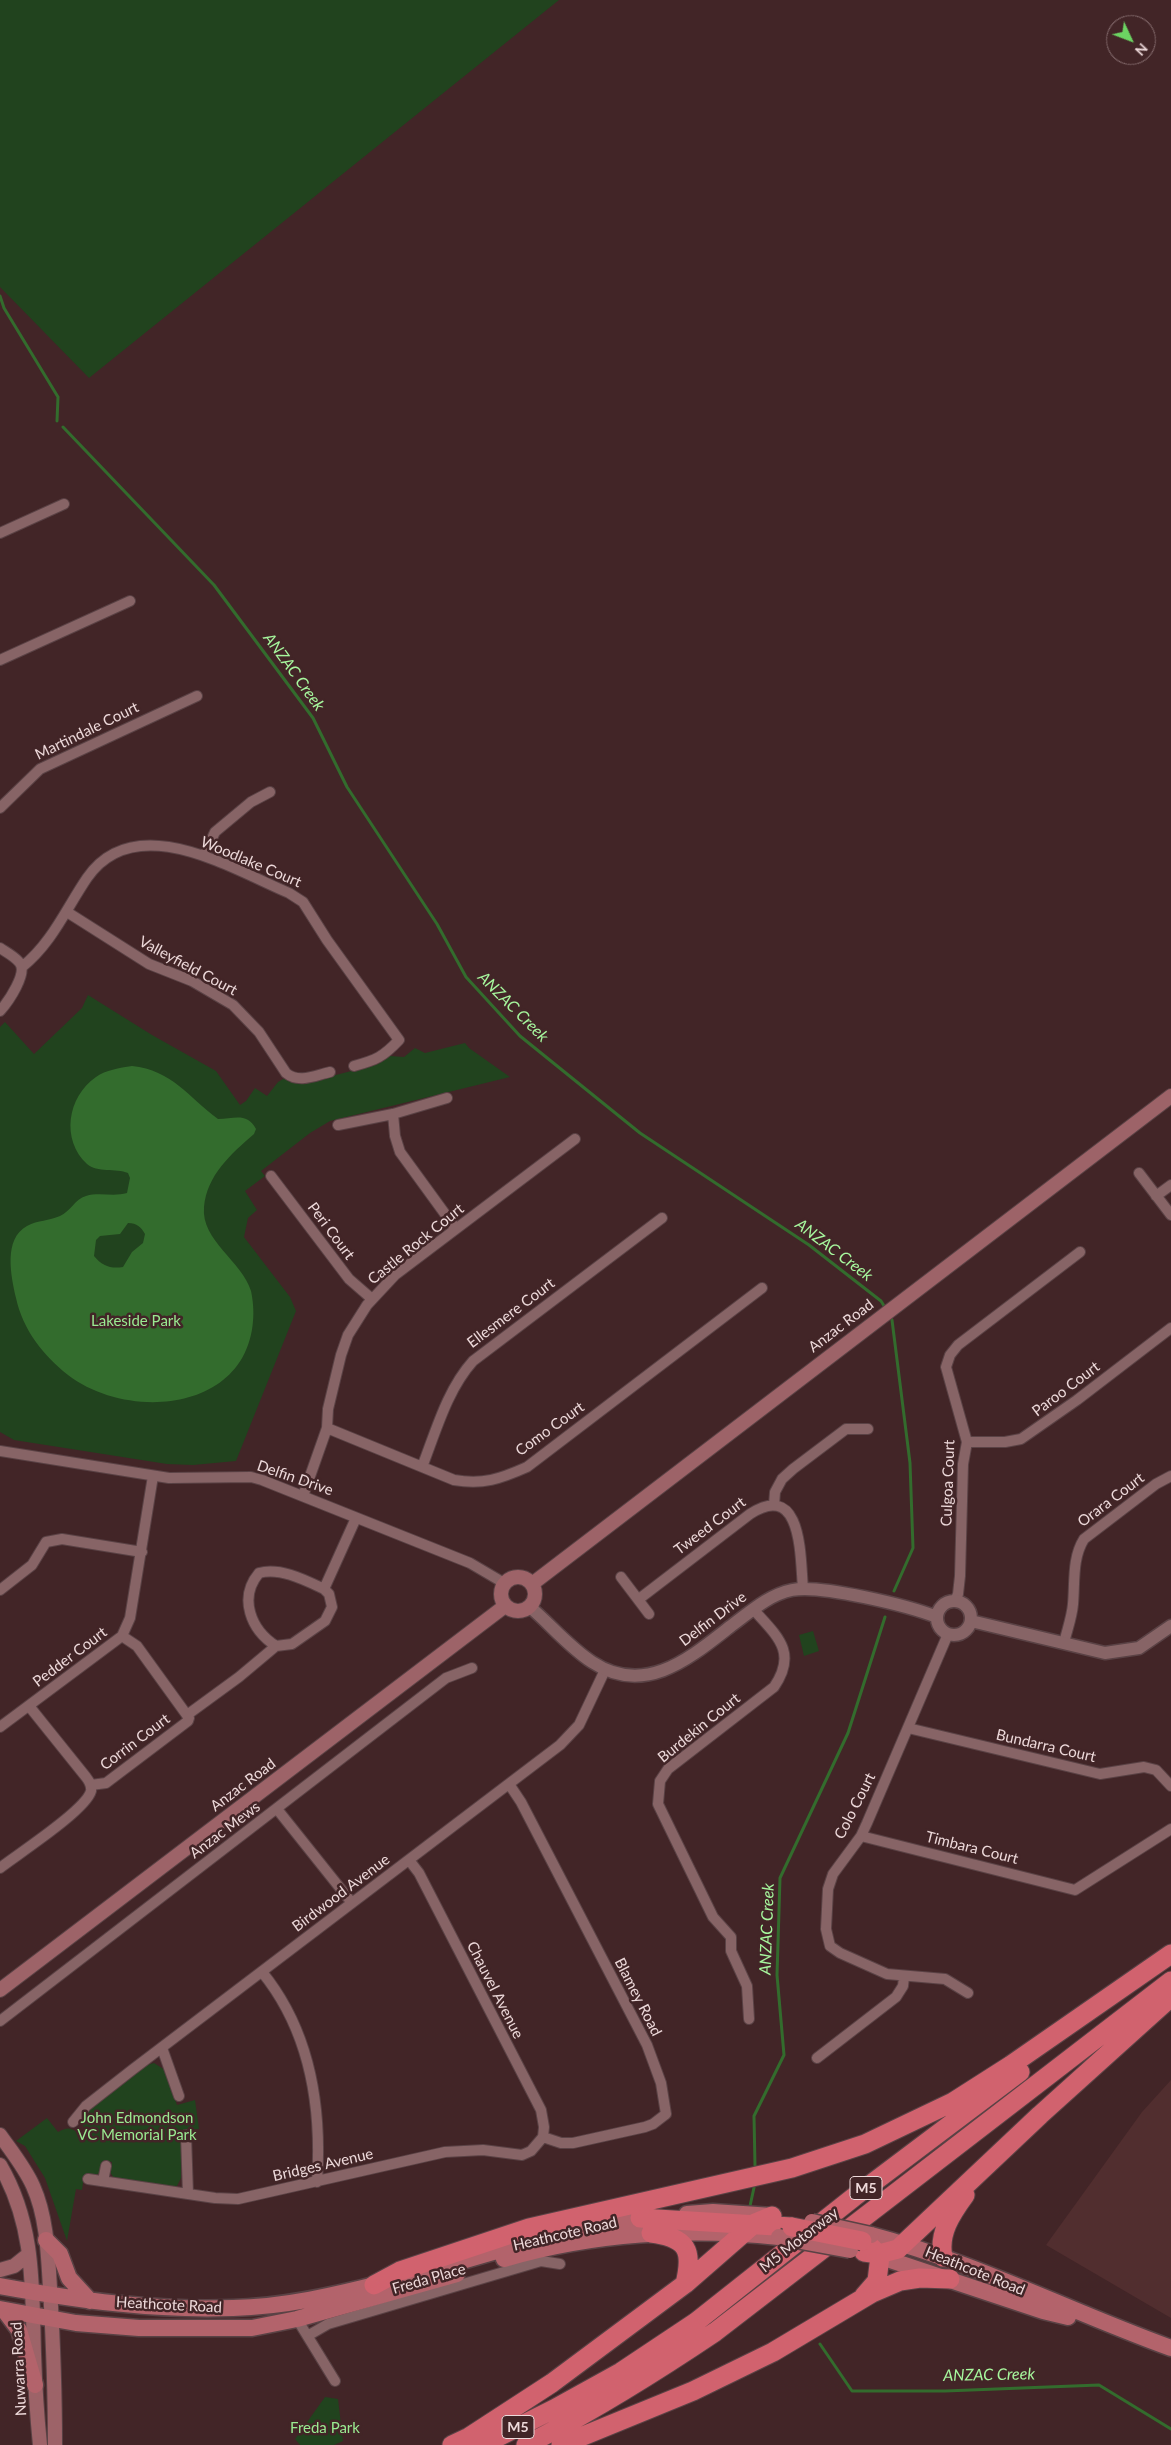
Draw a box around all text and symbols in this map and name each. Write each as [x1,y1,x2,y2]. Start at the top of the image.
north arrow [1106,15,1156,65]
text: N [1132,40,1152,60]
water label: ANZAC Creek [259,629,329,715]
street label: Martindale Court [32,698,142,764]
street label: Woodlake Court [198,833,304,891]
street label: Valleyfield Court [136,932,240,1000]
water label: ANZAC Creek [474,968,552,1046]
street label: Peri Court [304,1199,358,1263]
street label: Castle Rock Court [364,1200,468,1288]
water label: ANZAC Creek [792,1215,876,1285]
street label: Ellesmere Court [464,1274,558,1352]
street label: Anzac Road [805,1296,877,1356]
park label: Lakeside Park [91,1312,181,1330]
street label: Paroo Court [1029,1358,1103,1420]
street label: Como Court [512,1398,588,1460]
street label: Culgoa Court [937,1439,959,1527]
street label: Delfin Drive [255,1457,335,1499]
street label: Orara Court [1074,1469,1148,1531]
street label: Tweed Court [671,1493,749,1559]
street label: Delfin Drive [676,1588,750,1650]
street label: Pedder Court [29,1623,111,1691]
street label: Burdekin Court [654,1689,744,1767]
street label: Corrin Court [97,1710,173,1774]
street label: Bundarra Court [994,1726,1098,1766]
street label: Anzac Road [207,1755,279,1815]
street label: Colo Court [831,1770,879,1842]
street label: Anzac Mews [186,1798,264,1862]
street label: Timbara Court [924,1828,1020,1868]
street label: Birdwood Avenue [289,1851,393,1935]
water label: ANZAC Creek [756,1883,778,1975]
street label: Chauvel Avenue [463,1938,527,2042]
street label: Blamey Road [611,1955,665,2039]
park label: John Edmondson VC Memorial Park [77,2109,197,2144]
street label: Bridges Avenue [271,2145,375,2185]
road number: M5 [850,2176,882,2200]
street label: M5 Motorway [756,2204,842,2276]
street label: Heathcote Road [511,2213,619,2255]
street label: Heathcote Road [922,2243,1028,2299]
street label: Freda Place [390,2260,468,2298]
street label: Heathcote Road [116,2293,222,2317]
street label: Nuwarra Road [8,2321,30,2417]
water label: ANZAC Creek [943,2365,1035,2385]
road number: M5 [502,2416,534,2438]
park label: Freda Park [290,2419,360,2437]

